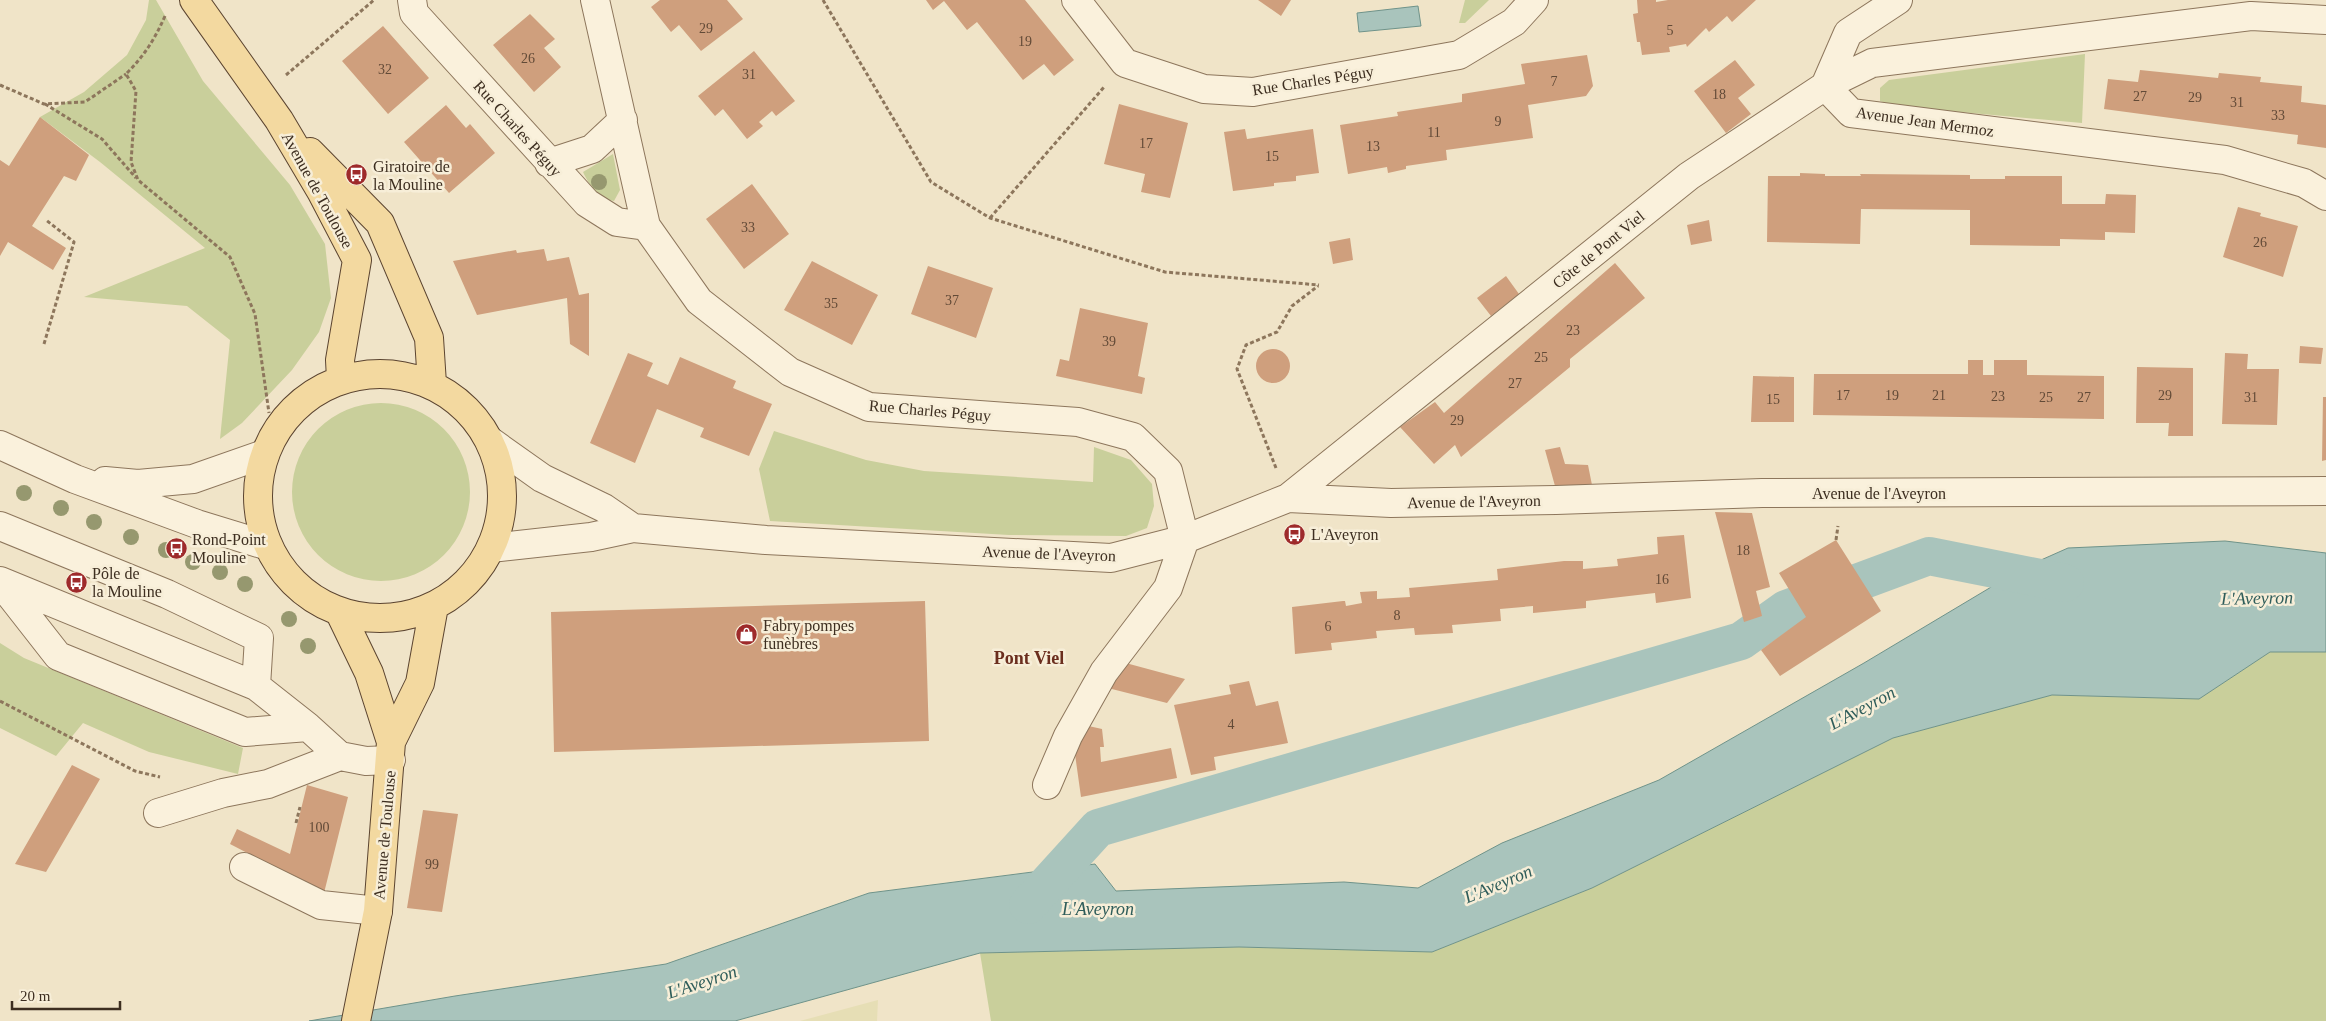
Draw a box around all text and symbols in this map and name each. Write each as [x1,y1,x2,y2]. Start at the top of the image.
house number: 29 [699,21,713,36]
house number: 5 [1667,23,1674,38]
house number: 19 [1018,34,1032,49]
house number: 26 [521,51,535,66]
house number: 32 [378,62,392,77]
street label: Rue Charles Péguy [1251,63,1375,99]
house number: 31 [742,67,756,82]
house number: 7 [1551,74,1558,89]
street label: Rue Charles Péguy [470,77,565,180]
house number: 18 [1712,87,1726,102]
house number: 27 [2133,89,2147,104]
house number: 29 [2188,90,2202,105]
house number: 31 [2230,95,2244,110]
street label: Avenue Jean Mermoz [1855,103,1995,140]
house number: 33 [2271,108,2285,123]
house number: 9 [1495,114,1502,129]
house number: 11 [1427,125,1441,140]
street label: Avenue de Toulouse [279,129,356,251]
house number: 17 [1139,136,1153,151]
house number: 13 [1366,139,1380,154]
house number: 15 [1265,149,1279,164]
place label: Giratoire de la Mouline [373,158,450,193]
bus stop icon: Giratoire de la Mouline [345,163,369,187]
street label: Côte de Pont Viel [1549,207,1648,292]
house number: 33 [741,220,755,235]
house number: 26 [2253,235,2267,250]
house number: 37 [945,293,959,308]
house number: 35 [824,296,838,311]
house number: 23 [1566,323,1580,338]
house number: 39 [1102,334,1116,349]
house number: 25 [1534,350,1548,365]
house number: 27 [1508,376,1522,391]
house number: 17 [1836,388,1850,403]
house number: 19 [1885,388,1899,403]
house number: 21 [1932,388,1946,403]
house number: 29 [2158,388,2172,403]
house number: 23 [1991,389,2005,404]
house number: 25 [2039,390,2053,405]
house number: 27 [2077,390,2091,405]
house number: 31 [2244,390,2258,405]
house number: 15 [1766,392,1780,407]
street label: Rue Charles Péguy [868,397,992,425]
house number: 29 [1450,413,1464,428]
street label: Avenue de l'Aveyron [1812,485,1946,503]
street label: Avenue de l'Aveyron [1407,492,1541,512]
bus stop icon: L'Aveyron [1283,522,1307,546]
place label: L'Aveyron [1311,526,1378,544]
place label: Rond-Point Mouline [192,531,266,566]
bus stop icon: Rond-Point Mouline [164,536,188,560]
street label: Avenue de l'Aveyron [982,543,1116,565]
house number: 18 [1736,543,1750,558]
place label: Pôle de la Mouline [92,565,162,600]
bus stop icon: Pôle de la Mouline [64,570,88,594]
house number: 16 [1655,572,1669,587]
water label: L'Aveyron [2220,587,2293,609]
house number: 8 [1394,608,1401,623]
place label: Fabry pompes funèbres [763,617,854,652]
house number: 6 [1325,619,1332,634]
shop icon: Fabry pompes funèbres [735,622,759,646]
district label: Pont Viel [994,648,1064,668]
water label: L'Aveyron [1825,682,1899,734]
house number: 4 [1228,717,1235,732]
street label: Avenue de Toulouse [370,770,399,900]
house number: 100 [309,820,330,835]
house number: 99 [425,857,439,872]
water label: L'Aveyron [1460,861,1535,908]
water label: L'Aveyron [1061,899,1134,919]
water label: L'Aveyron [664,961,739,1003]
scale bar [12,978,120,1010]
text: 20 m [20,988,51,1004]

